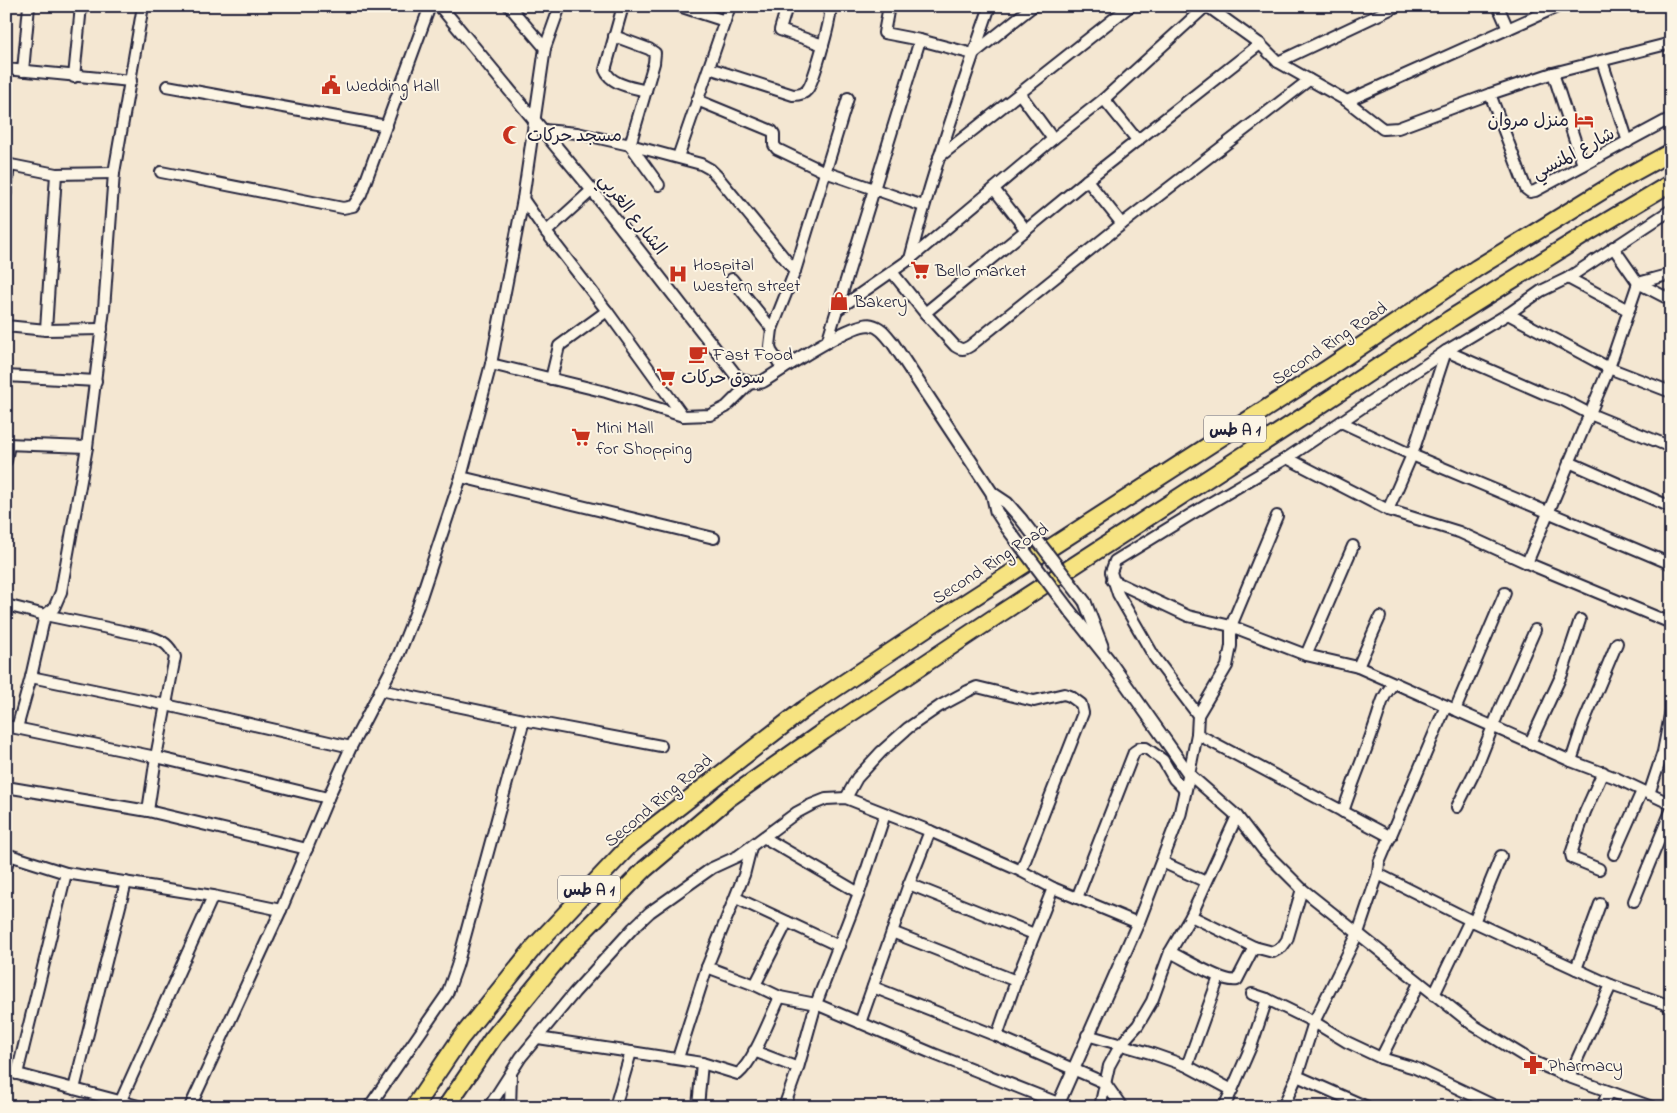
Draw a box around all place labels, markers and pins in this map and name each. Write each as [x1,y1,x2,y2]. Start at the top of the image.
public building icon: Wedding Hall [320,74,342,96]
place label: Wedding Hall [346,74,439,101]
place label: منزل مروان [1488,109,1569,135]
hotel icon: منزل مروان [1573,109,1595,131]
mosque icon: مسجد حركات [501,124,523,146]
place label: مسجد حركات [527,124,622,150]
place label: Hospital Western street [693,253,800,300]
supermarket icon: Bello market [909,259,931,281]
place label: Bello market [934,259,1026,285]
hospital icon: Hospital Western street [667,263,689,285]
shop icon: Bakery [828,290,850,312]
place label: Bakery [853,290,907,316]
cafe icon: Fast Food [687,343,709,365]
place label: Fast Food [712,343,793,369]
supermarket icon: سوق حركات [655,366,677,388]
place label: سوق حركات [681,366,765,392]
place label: Mini Mall for Shopping [596,416,692,464]
supermarket icon: Mini Mall for Shopping [570,426,592,448]
pharmacy icon: Pharmacy [1522,1054,1544,1076]
place label: Pharmacy [1548,1054,1623,1080]

